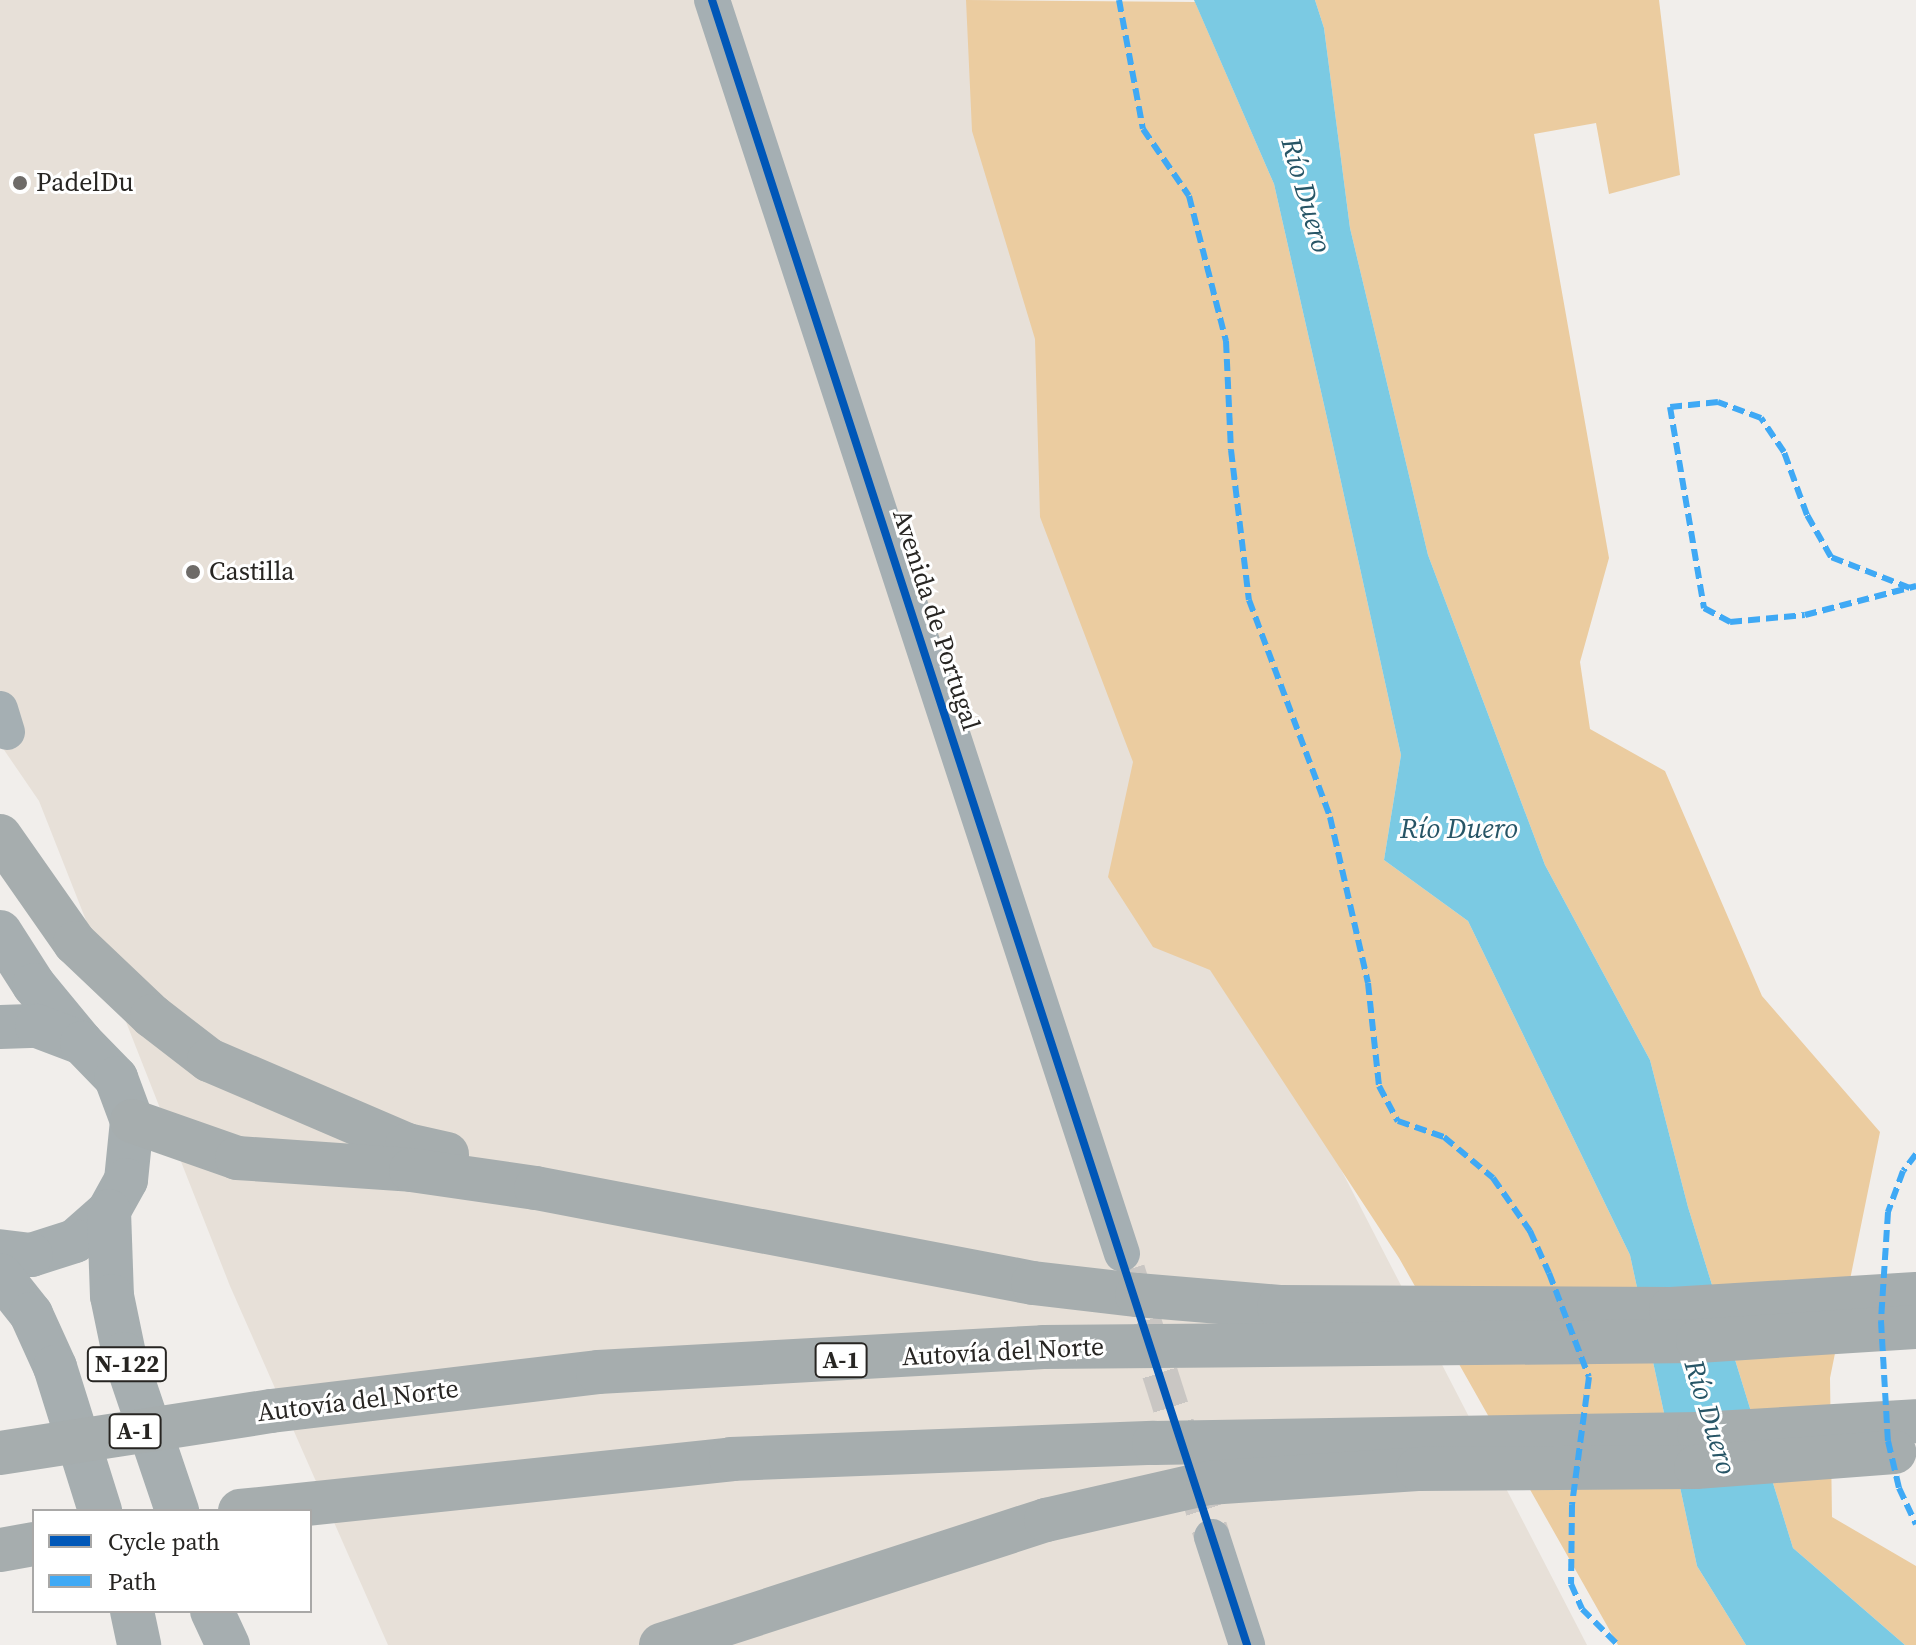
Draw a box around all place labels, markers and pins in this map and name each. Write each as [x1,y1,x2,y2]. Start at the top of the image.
place label: PadelDu [36,167,134,199]
marker: PadelDu [11,174,29,192]
place label: Castilla [209,556,295,588]
marker: Castilla [184,563,202,581]

